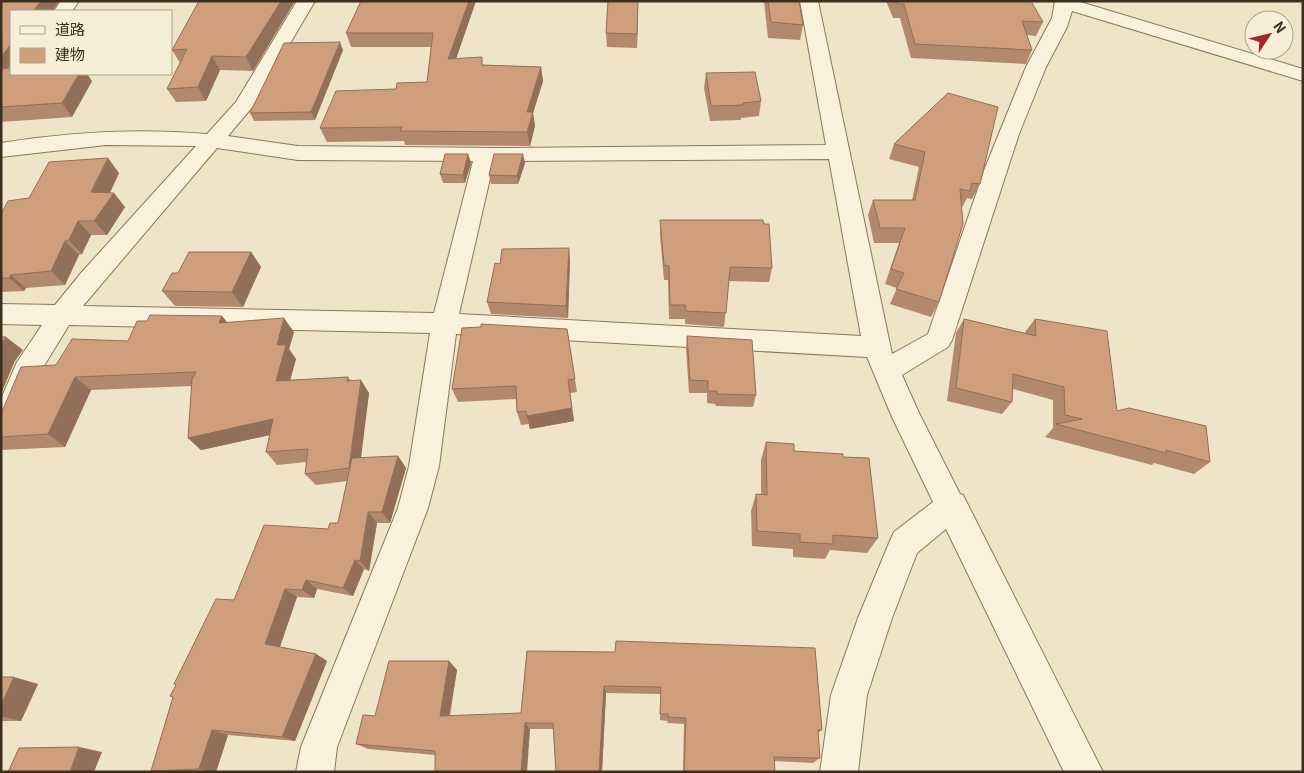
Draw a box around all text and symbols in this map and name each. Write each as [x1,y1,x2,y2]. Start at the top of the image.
legend [10,10,172,75]
north arrow [1244,10,1294,60]
text: N [1269,17,1292,37]
text: 道路 [55,18,85,39]
text: 建物 [55,43,85,64]

